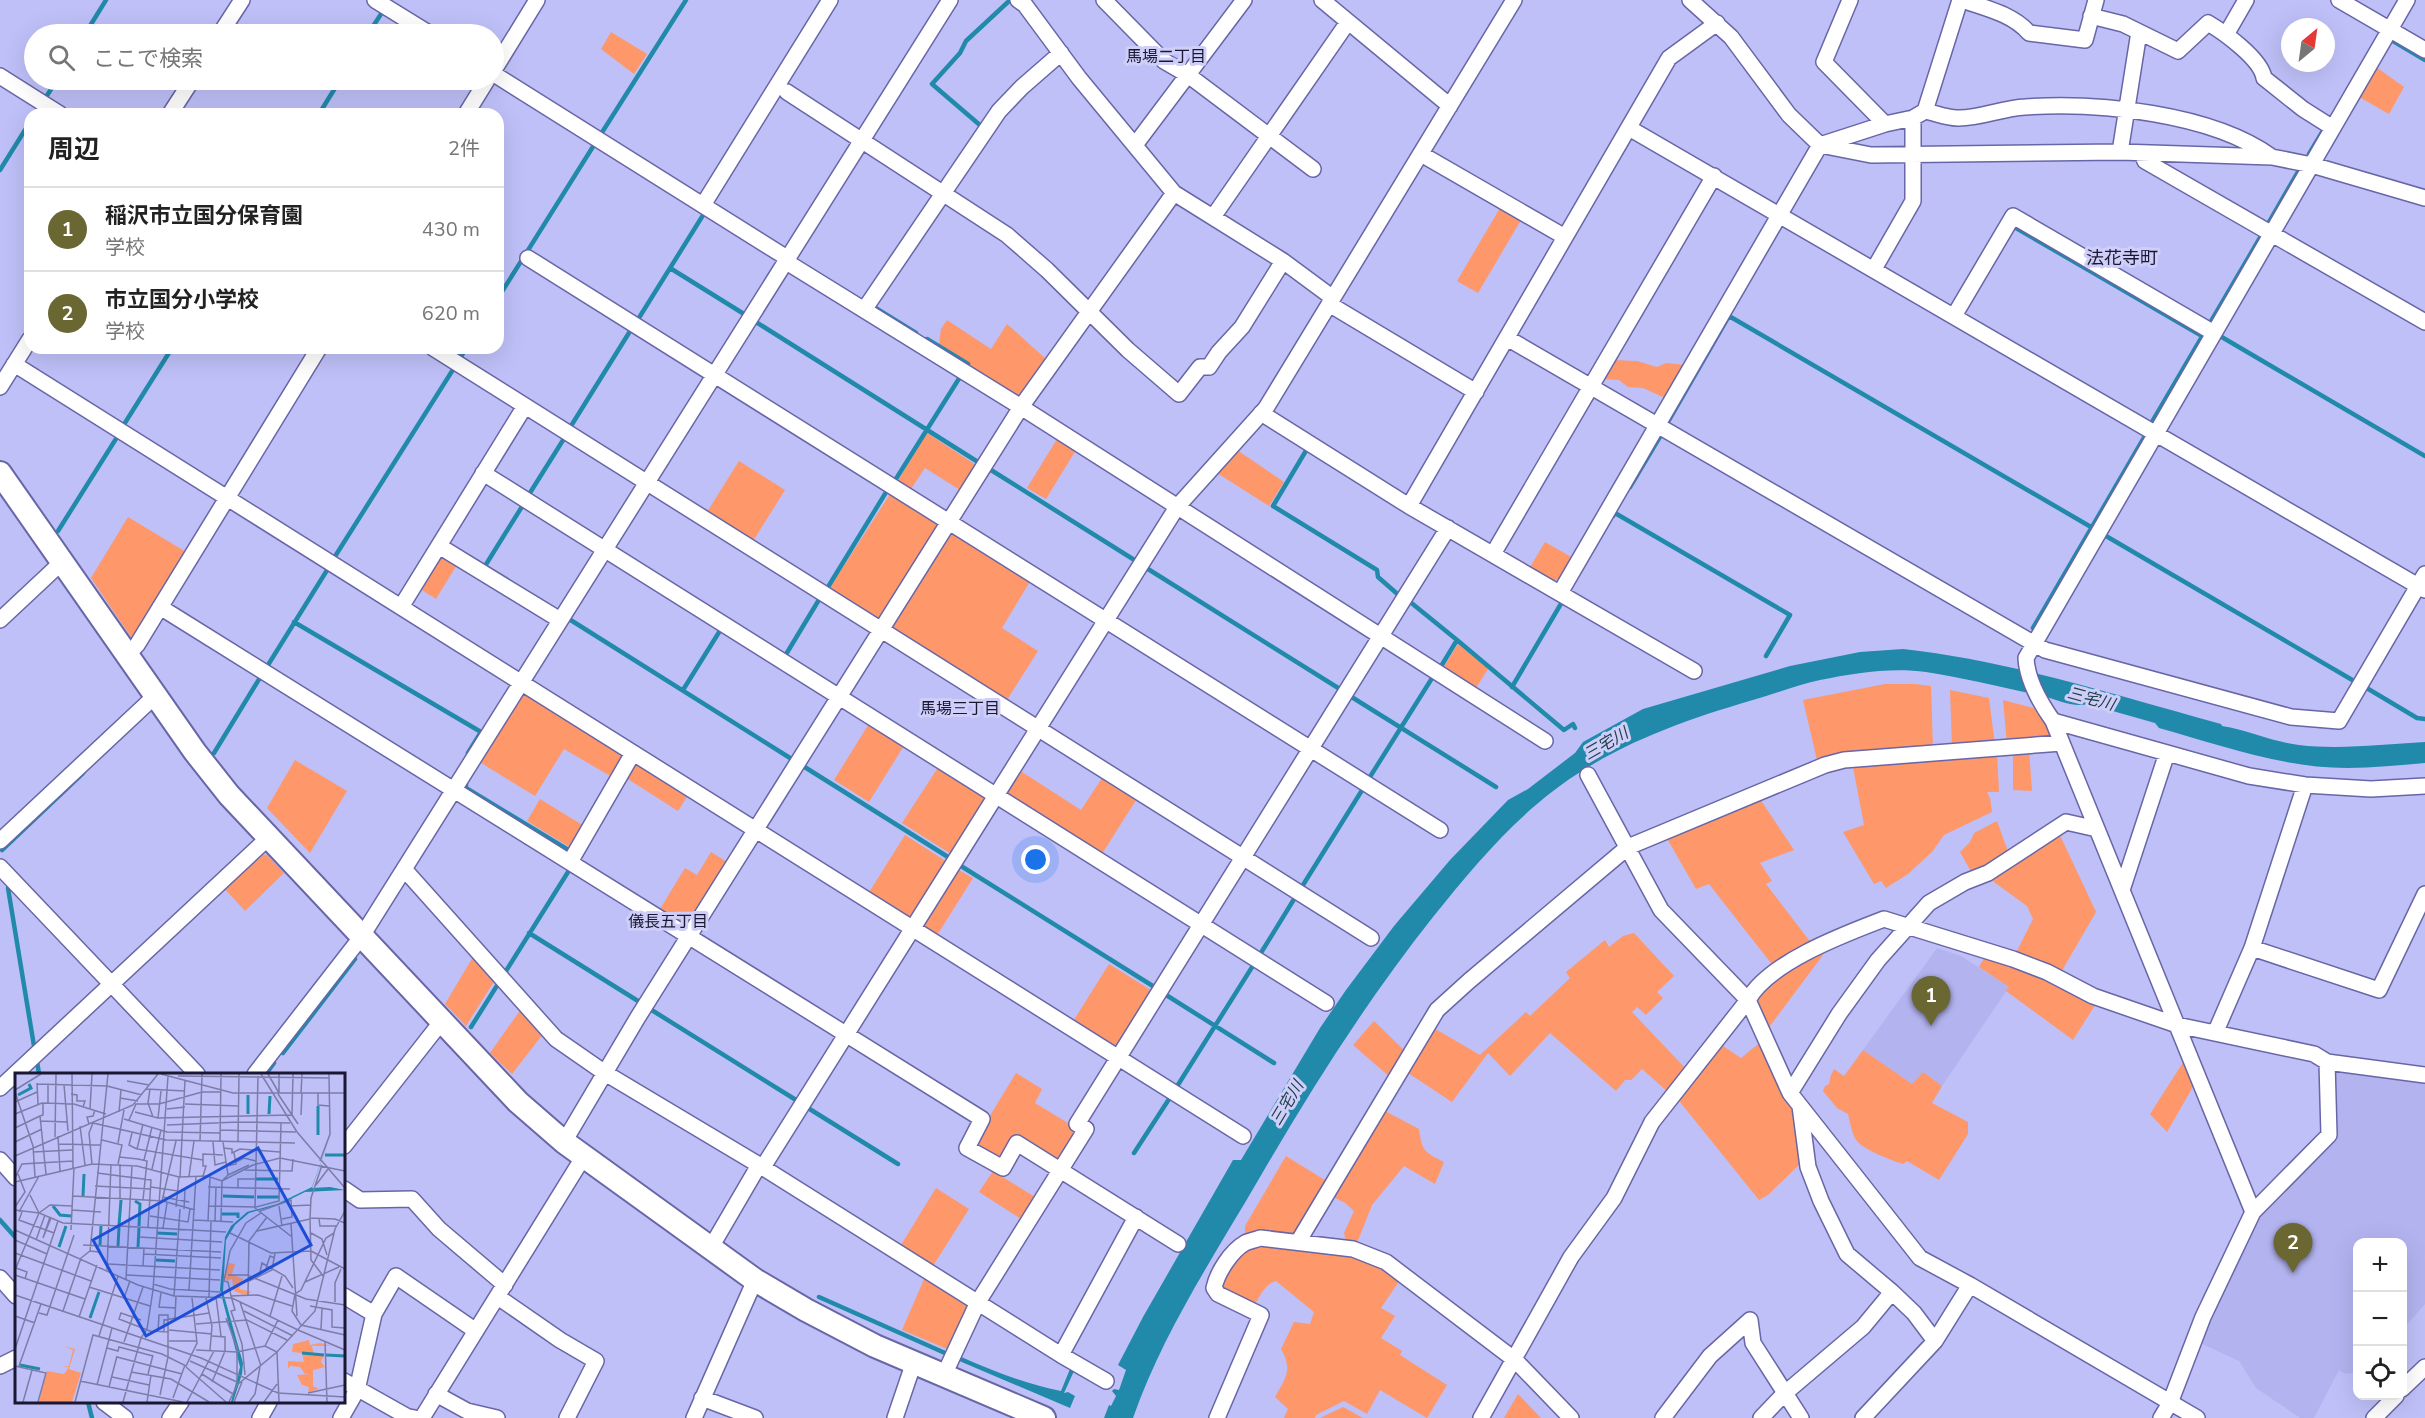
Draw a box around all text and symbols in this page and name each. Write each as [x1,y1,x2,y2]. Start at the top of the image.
north arrow [2281,18,2335,72]
search box [24,24,504,90]
icon: search [45,41,78,74]
text: ここで検索 [93,44,203,74]
district label: 馬場二丁目 [1126,46,1206,68]
text: 周辺 [48,132,100,167]
text: 2件 [448,135,480,162]
text: 稲沢市立国分保育園 [105,201,303,231]
text: 1 [62,216,74,243]
text: 430 m [422,216,480,243]
text: 学校 [105,234,145,261]
district label: 法花寺町 [2086,246,2158,270]
text: 市立国分小学校 [105,285,259,315]
text: 2 [62,300,74,327]
text: 620 m [422,300,480,327]
text: 学校 [105,318,145,345]
water label: 三宅川 [2065,682,2119,716]
district label: 馬場三丁目 [920,698,1000,720]
water label: 三宅川 [1580,721,1634,766]
your location [1021,845,1050,874]
district label: 儀長五丁目 [628,911,708,933]
pin: 1 [1912,976,1950,1026]
inset map [15,1073,345,1403]
water label: 三宅川 [1265,1075,1310,1129]
pin: 2 [2274,1224,2312,1273]
map controls [2353,1238,2407,1400]
button: + [2353,1238,2407,1292]
button: − [2353,1292,2407,1346]
button: locate [2353,1346,2407,1400]

